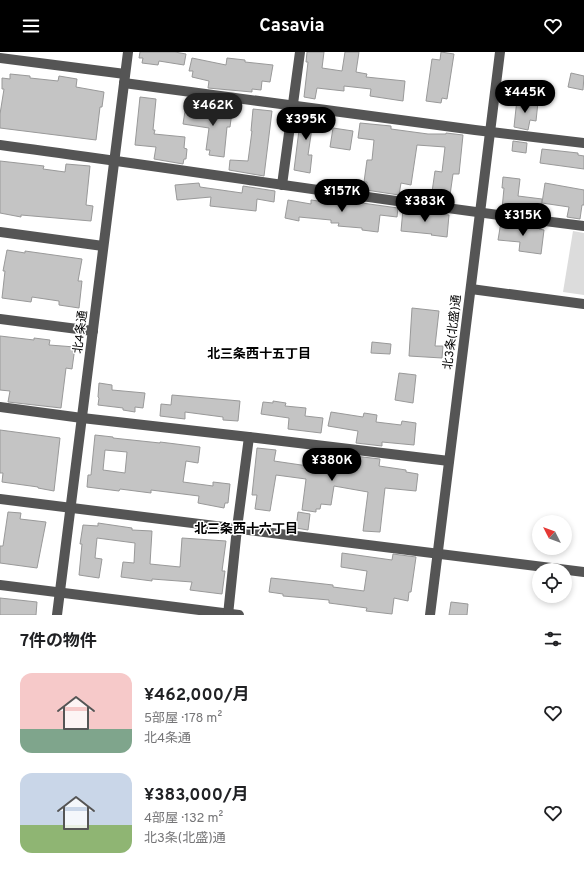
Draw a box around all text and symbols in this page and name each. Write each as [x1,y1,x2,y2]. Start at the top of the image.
icon: menu [20,15,42,37]
text: Casavia [259,15,325,38]
icon: heart [542,15,564,37]
pin: ¥445K [497,80,553,114]
text: ¥445K [504,85,546,101]
pin: ¥462K [185,93,241,127]
text: ¥462K [192,98,234,114]
pin: ¥395K [278,107,334,141]
text: ¥395K [286,112,326,128]
pin: ¥157K [314,179,370,213]
text: ¥157K [323,184,361,200]
pin: ¥383K [397,189,453,223]
text: ¥383K [405,194,445,210]
pin: ¥315K [495,203,551,237]
text: ¥315K [504,208,542,224]
street label: 北3条(北盛)通 [440,294,466,371]
street label: 北4条通 [70,310,92,355]
district label: 北三条西十五丁目 [207,346,311,363]
pin: ¥380K [304,448,360,482]
text: ¥380K [311,453,353,469]
north arrow [532,515,572,555]
map controls [532,515,572,603]
district label: 北三条西十六丁目 [194,521,298,538]
button: locate [532,563,572,603]
icon: filters [542,628,564,650]
text: 7件の物件 [20,631,97,653]
text: ¥462,000/月 [144,685,250,707]
icon: home [52,689,100,737]
icon: heart [542,702,564,724]
text: 5部屋 · 178 m² [144,711,222,727]
text: 北4条通 [144,731,191,747]
text: ¥383,000/月 [144,785,249,807]
icon: home [52,789,100,837]
icon: heart [542,802,564,824]
text: 4部屋 · 132 m² [144,811,223,827]
text: 北3条(北盛)通 [144,831,226,847]

